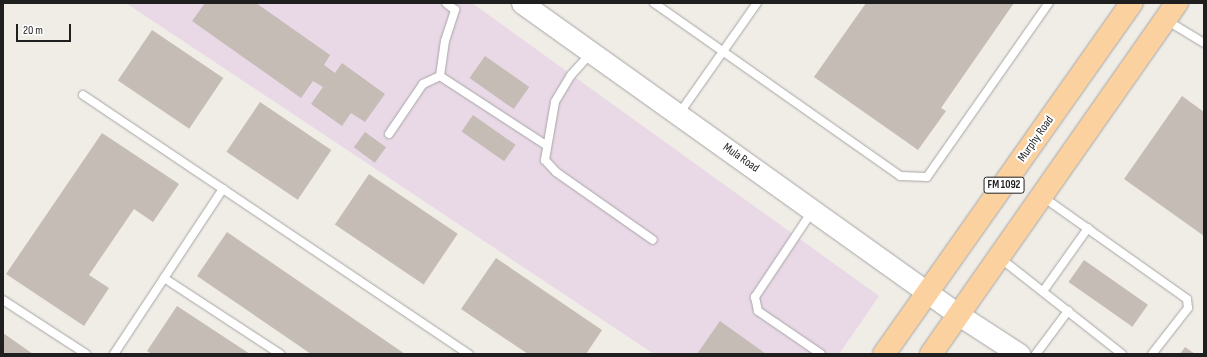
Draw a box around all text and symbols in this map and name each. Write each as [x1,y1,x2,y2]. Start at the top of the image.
scale bar [18,16,73,42]
text: 20 m [23,23,43,38]
street label: Murphy Road [1015,113,1057,165]
street label: Mula Road [720,140,762,176]
road number: FM 1092 [983,176,1025,194]

